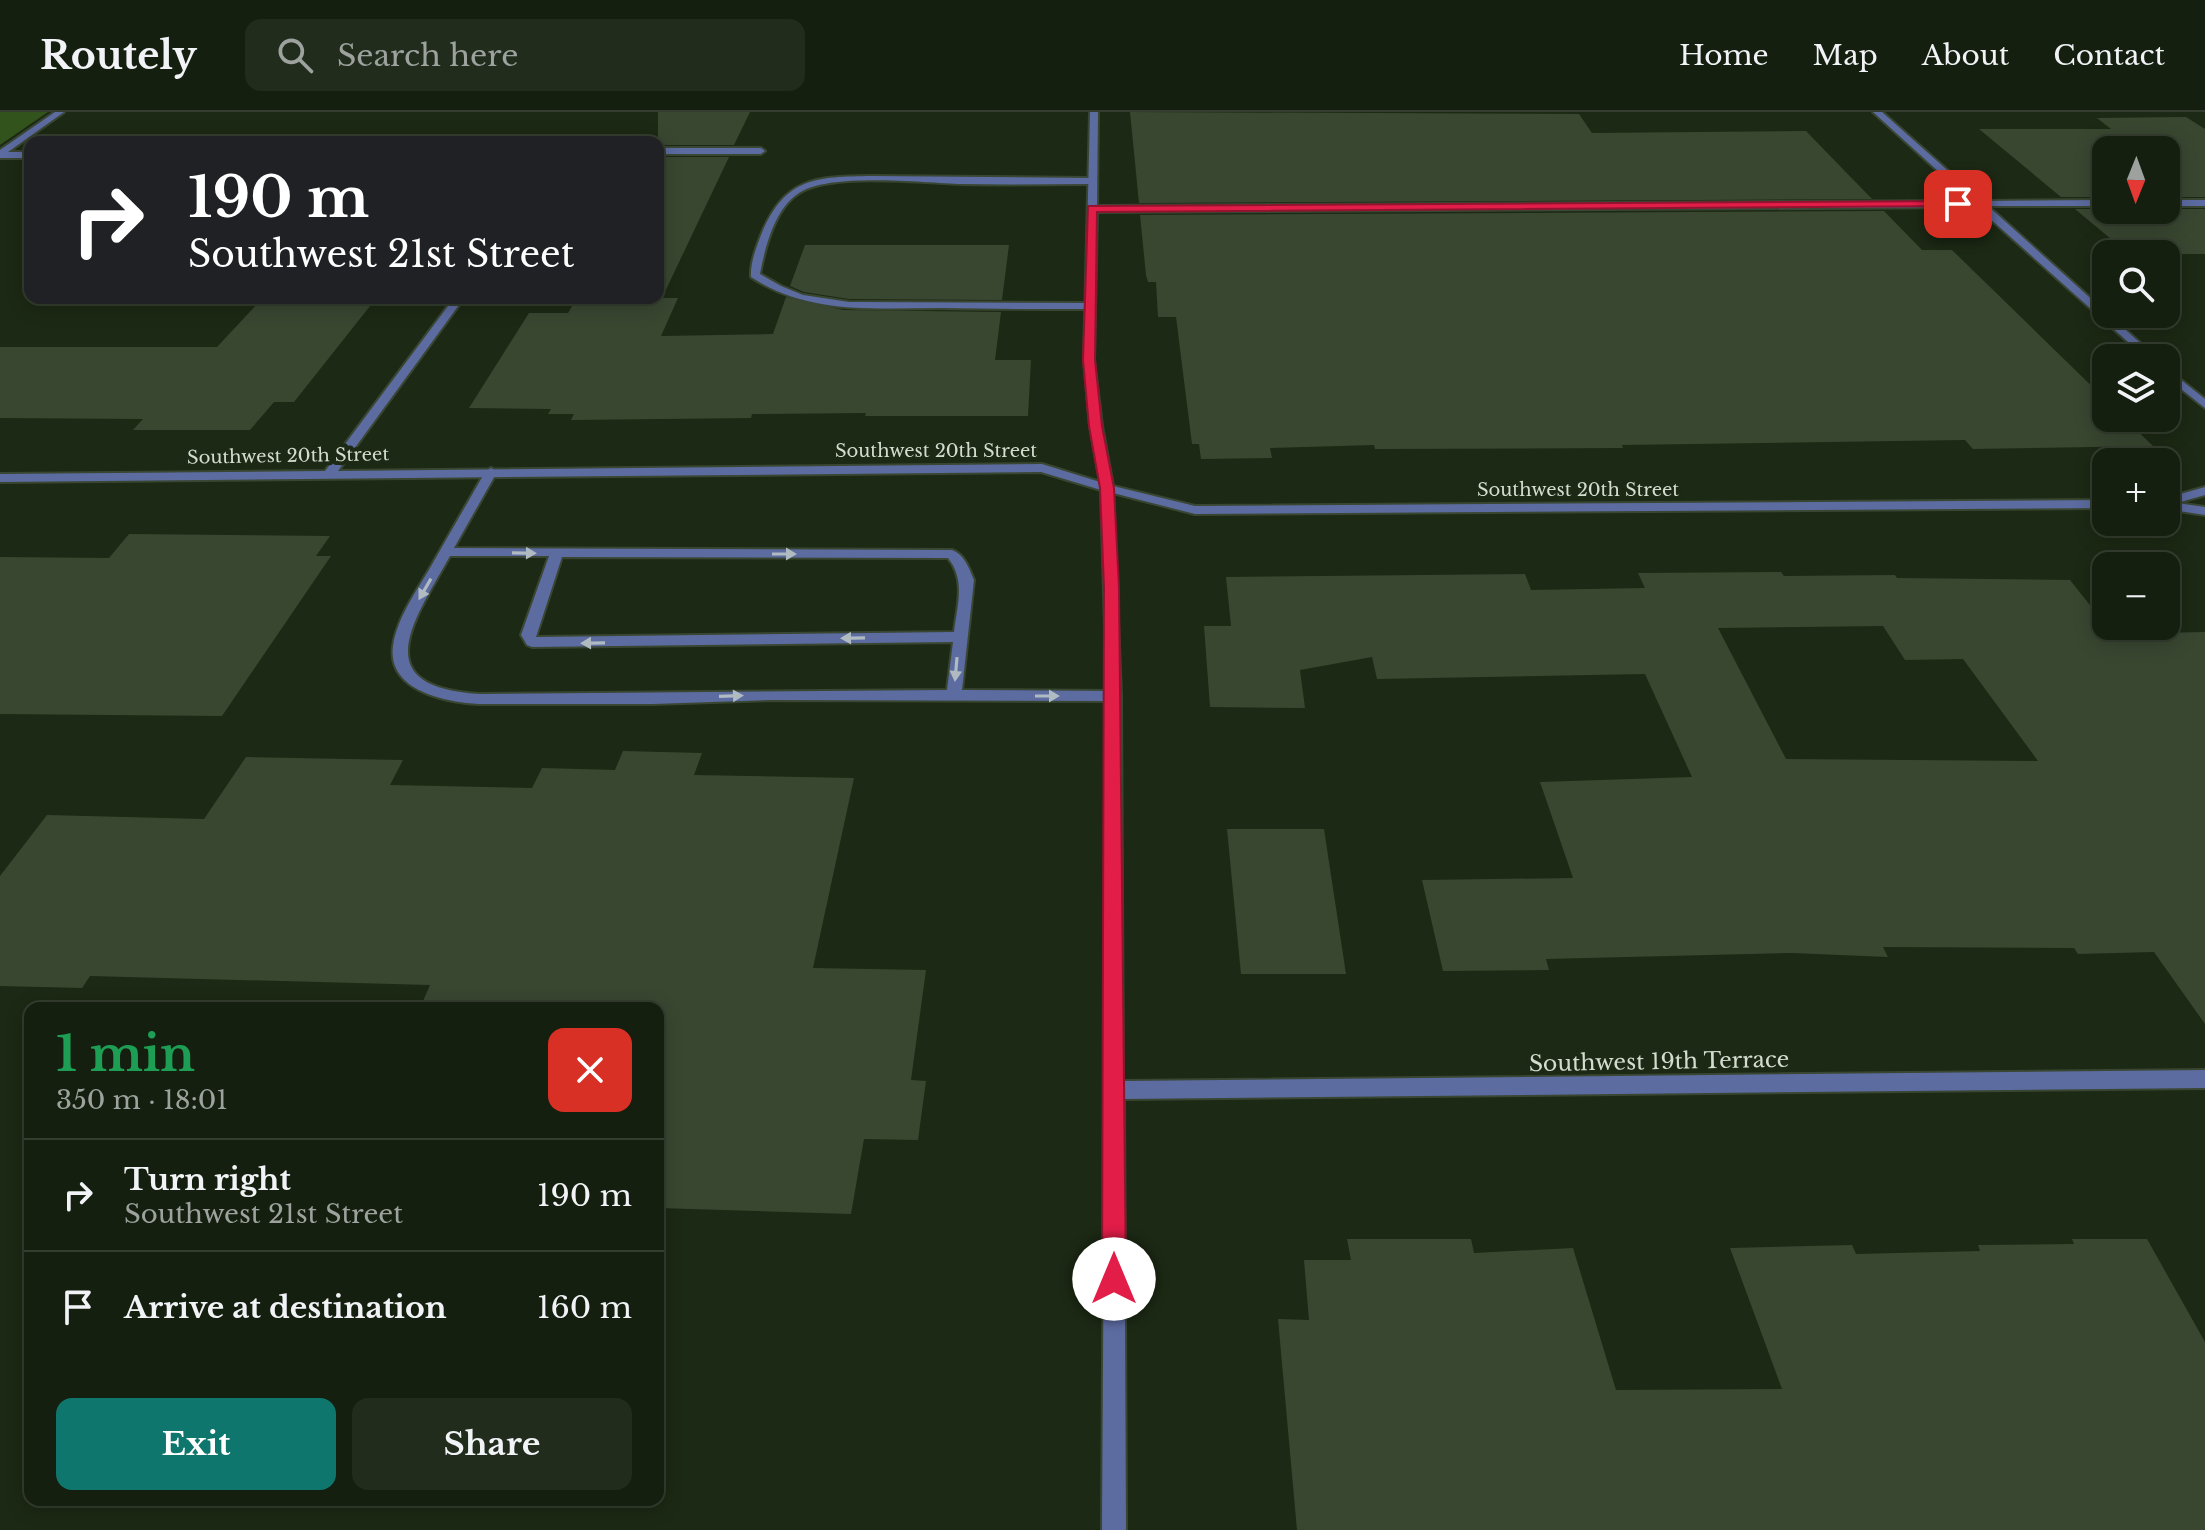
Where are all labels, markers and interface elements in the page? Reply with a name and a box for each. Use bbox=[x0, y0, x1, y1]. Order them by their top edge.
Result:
search box bbox=[245, 19, 805, 91]
text: Routely bbox=[40, 32, 197, 79]
icon: search bbox=[273, 33, 317, 77]
text: Search here bbox=[337, 37, 518, 74]
text: Home bbox=[1679, 38, 1769, 73]
text: Map bbox=[1813, 38, 1878, 73]
text: About bbox=[1922, 38, 2009, 73]
text: Contact bbox=[2053, 38, 2165, 73]
north arrow bbox=[2092, 136, 2180, 224]
map controls bbox=[2092, 136, 2180, 640]
text: 190 m bbox=[188, 163, 369, 232]
icon: right bbox=[56, 168, 160, 272]
pin bbox=[1924, 170, 1992, 238]
icon: arrive bbox=[1936, 182, 1980, 226]
text: Southwest 21st Street bbox=[188, 232, 574, 277]
button: search bbox=[2092, 240, 2180, 328]
button: layers bbox=[2092, 344, 2180, 432]
street label: Southwest 20th Street bbox=[835, 440, 1037, 462]
street label: Southwest 20th Street bbox=[187, 443, 389, 469]
button: + bbox=[2092, 448, 2180, 536]
street label: Southwest 20th Street bbox=[1477, 479, 1679, 501]
one-way arrow bbox=[512, 547, 537, 559]
one-way arrow bbox=[772, 548, 797, 560]
button: − bbox=[2092, 552, 2180, 640]
one-way arrow bbox=[418, 577, 432, 600]
one-way arrow bbox=[840, 632, 865, 645]
one-way arrow bbox=[580, 636, 605, 649]
one-way arrow bbox=[949, 657, 962, 682]
one-way arrow bbox=[719, 690, 744, 703]
one-way arrow bbox=[1035, 690, 1060, 702]
text: 1 min bbox=[56, 1024, 195, 1084]
button: close bbox=[548, 1028, 632, 1112]
street label: Southwest 19th Terrace bbox=[1529, 1046, 1789, 1077]
text: 350 m · 18:01 bbox=[56, 1084, 228, 1116]
text: Turn right bbox=[124, 1161, 291, 1198]
icon: right bbox=[56, 1173, 100, 1217]
text: 190 m bbox=[537, 1177, 632, 1214]
text: Southwest 21st Street bbox=[124, 1198, 403, 1230]
position arrow bbox=[1072, 1237, 1156, 1321]
icon: arrive bbox=[56, 1285, 100, 1329]
text: Arrive at destination bbox=[124, 1289, 447, 1326]
text: 160 m bbox=[537, 1289, 632, 1326]
button: Exit bbox=[56, 1398, 336, 1490]
button: Share bbox=[352, 1398, 632, 1490]

